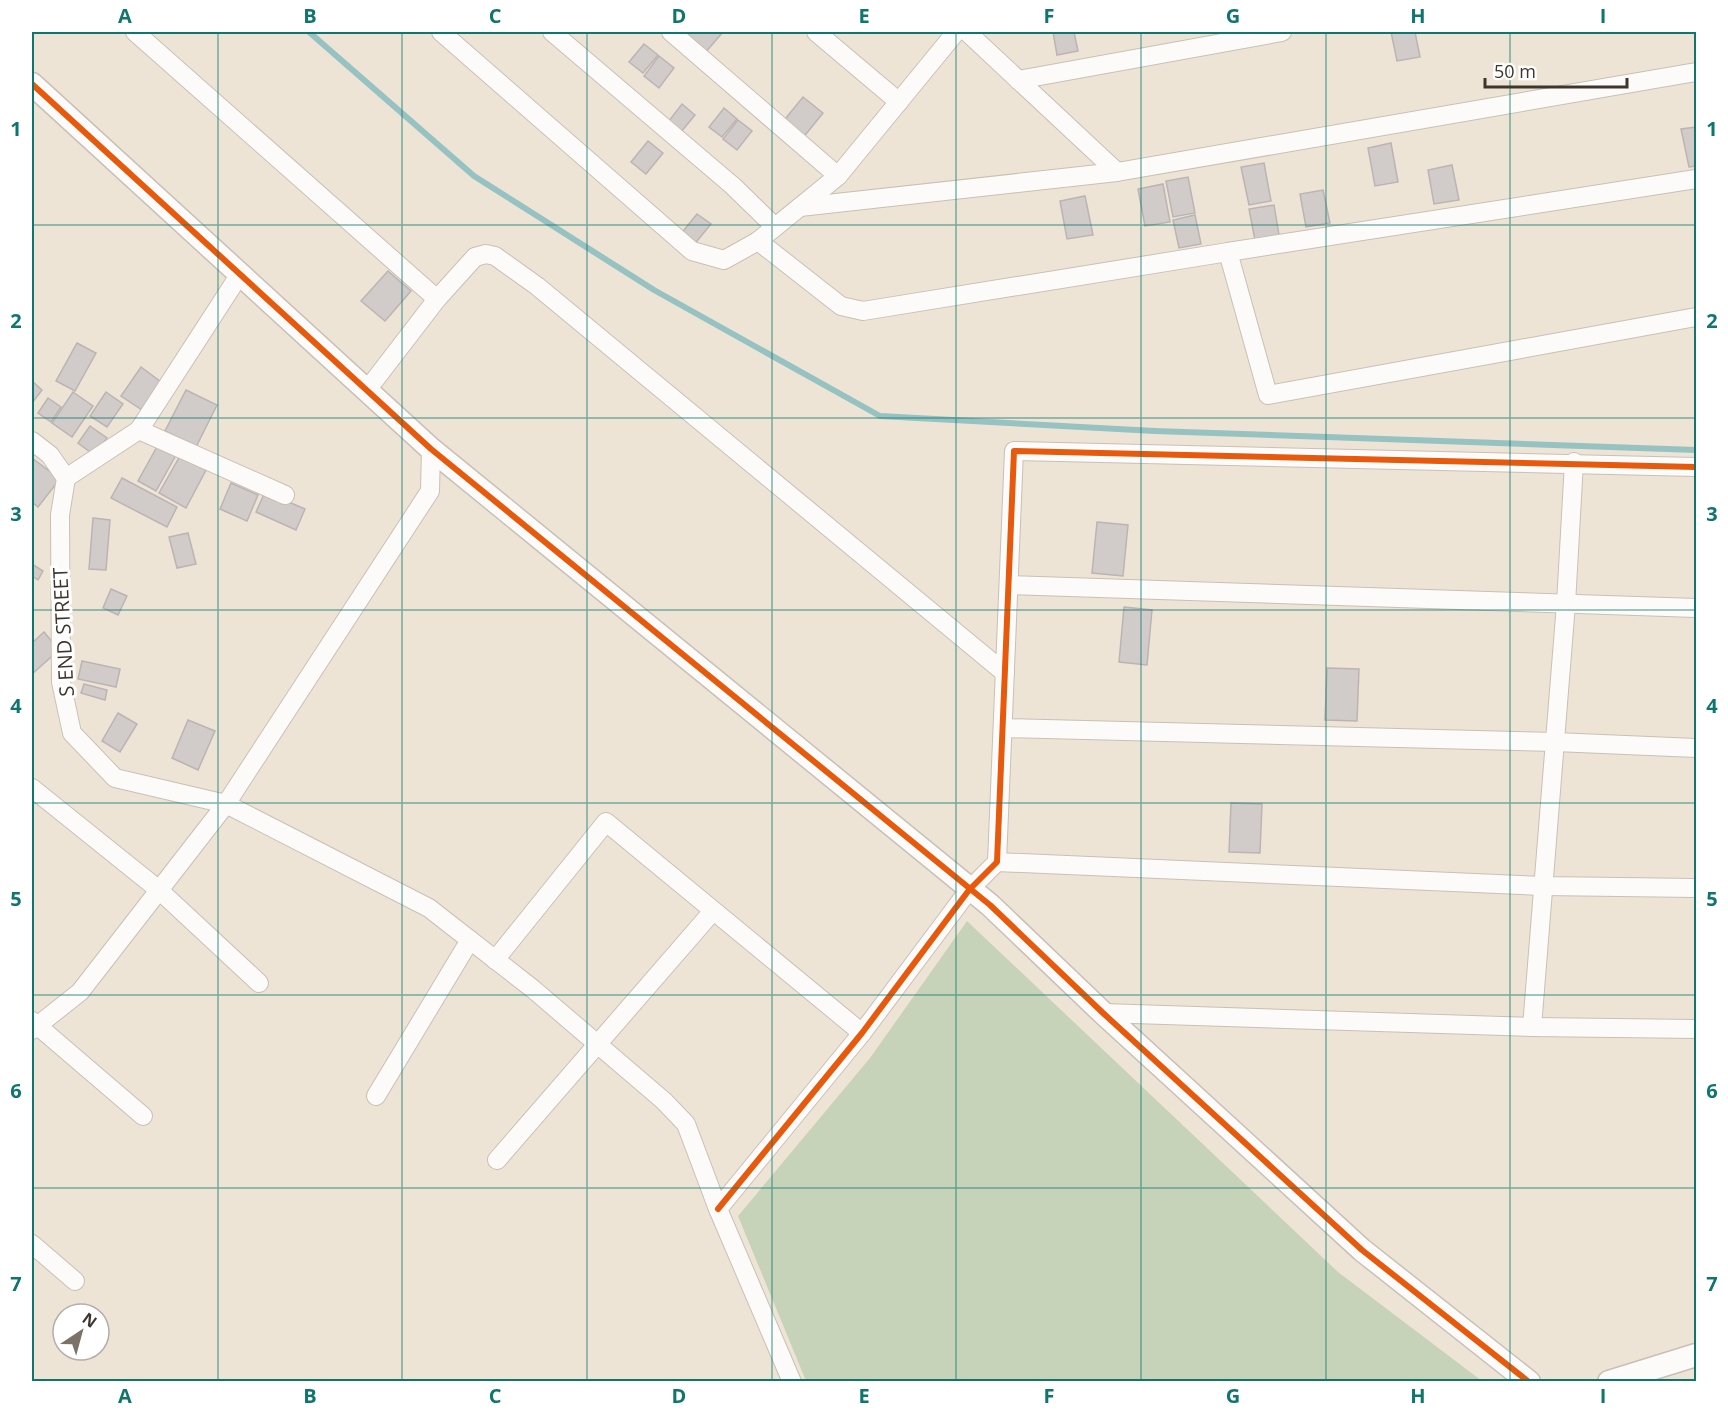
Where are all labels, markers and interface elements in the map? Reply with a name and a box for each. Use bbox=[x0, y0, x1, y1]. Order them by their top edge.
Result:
text: A bbox=[118, 2, 132, 29]
text: B bbox=[303, 2, 317, 29]
text: C bbox=[489, 2, 502, 29]
text: D bbox=[672, 2, 686, 29]
text: E bbox=[858, 2, 870, 29]
text: F bbox=[1044, 2, 1054, 29]
text: G bbox=[1226, 2, 1240, 29]
text: H bbox=[1410, 2, 1426, 29]
text: I bbox=[1600, 2, 1606, 29]
scale bar bbox=[1485, 51, 1628, 89]
text: 50 m bbox=[1494, 59, 1536, 83]
text: 1 bbox=[10, 115, 22, 142]
text: 1 bbox=[1706, 115, 1718, 142]
text: 2 bbox=[10, 307, 22, 334]
text: 2 bbox=[1706, 307, 1718, 334]
text: 3 bbox=[10, 500, 22, 527]
text: 3 bbox=[1706, 500, 1718, 527]
street label: S END STREET bbox=[46, 567, 80, 697]
text: 4 bbox=[10, 692, 22, 719]
text: 4 bbox=[1706, 692, 1718, 719]
text: 5 bbox=[10, 885, 22, 912]
text: 5 bbox=[1706, 885, 1718, 912]
text: 6 bbox=[10, 1077, 22, 1104]
text: 6 bbox=[1706, 1077, 1718, 1104]
text: 7 bbox=[10, 1270, 22, 1297]
text: 7 bbox=[1706, 1270, 1718, 1297]
north arrow bbox=[51, 1302, 111, 1362]
text: N bbox=[78, 1307, 102, 1333]
text: A bbox=[118, 1382, 132, 1409]
text: B bbox=[303, 1382, 317, 1409]
text: C bbox=[489, 1382, 502, 1409]
text: D bbox=[672, 1382, 686, 1409]
text: E bbox=[858, 1382, 870, 1409]
text: F bbox=[1044, 1382, 1054, 1409]
text: G bbox=[1226, 1382, 1240, 1409]
text: H bbox=[1410, 1382, 1426, 1409]
text: I bbox=[1600, 1382, 1606, 1409]

